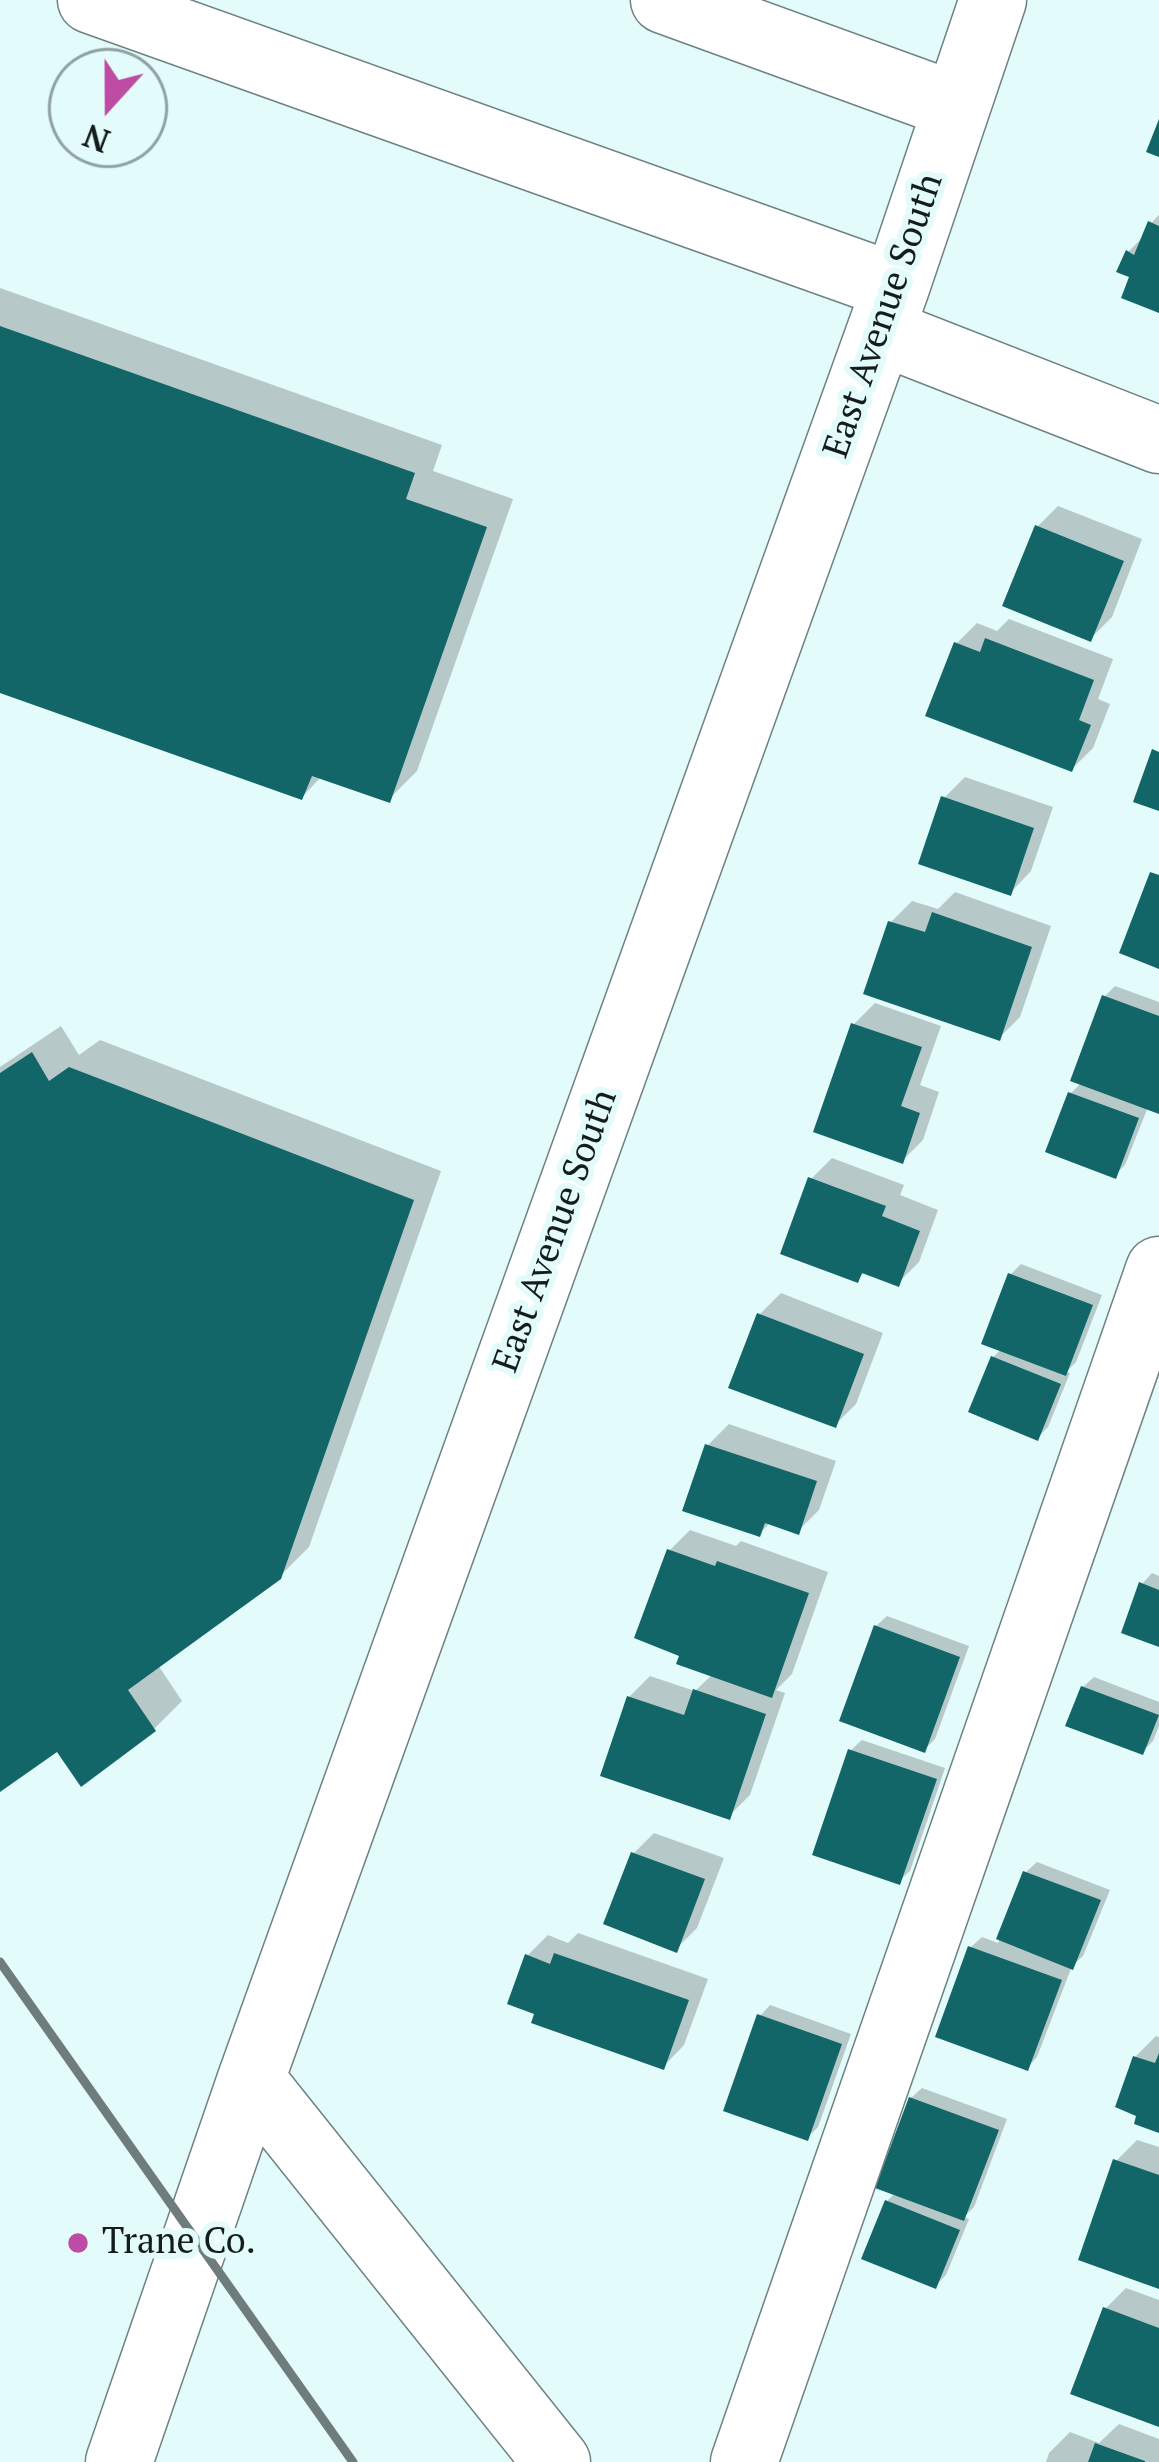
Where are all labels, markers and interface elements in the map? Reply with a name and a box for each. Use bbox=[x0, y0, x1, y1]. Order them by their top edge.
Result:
north arrow bbox=[48, 48, 168, 168]
text: N bbox=[77, 115, 115, 164]
street label: East Avenue South bbox=[815, 168, 953, 464]
street label: East Avenue South bbox=[485, 1084, 627, 1378]
place label: Trane Co. bbox=[102, 2221, 256, 2265]
marker: Trane Co. bbox=[65, 2230, 91, 2256]

